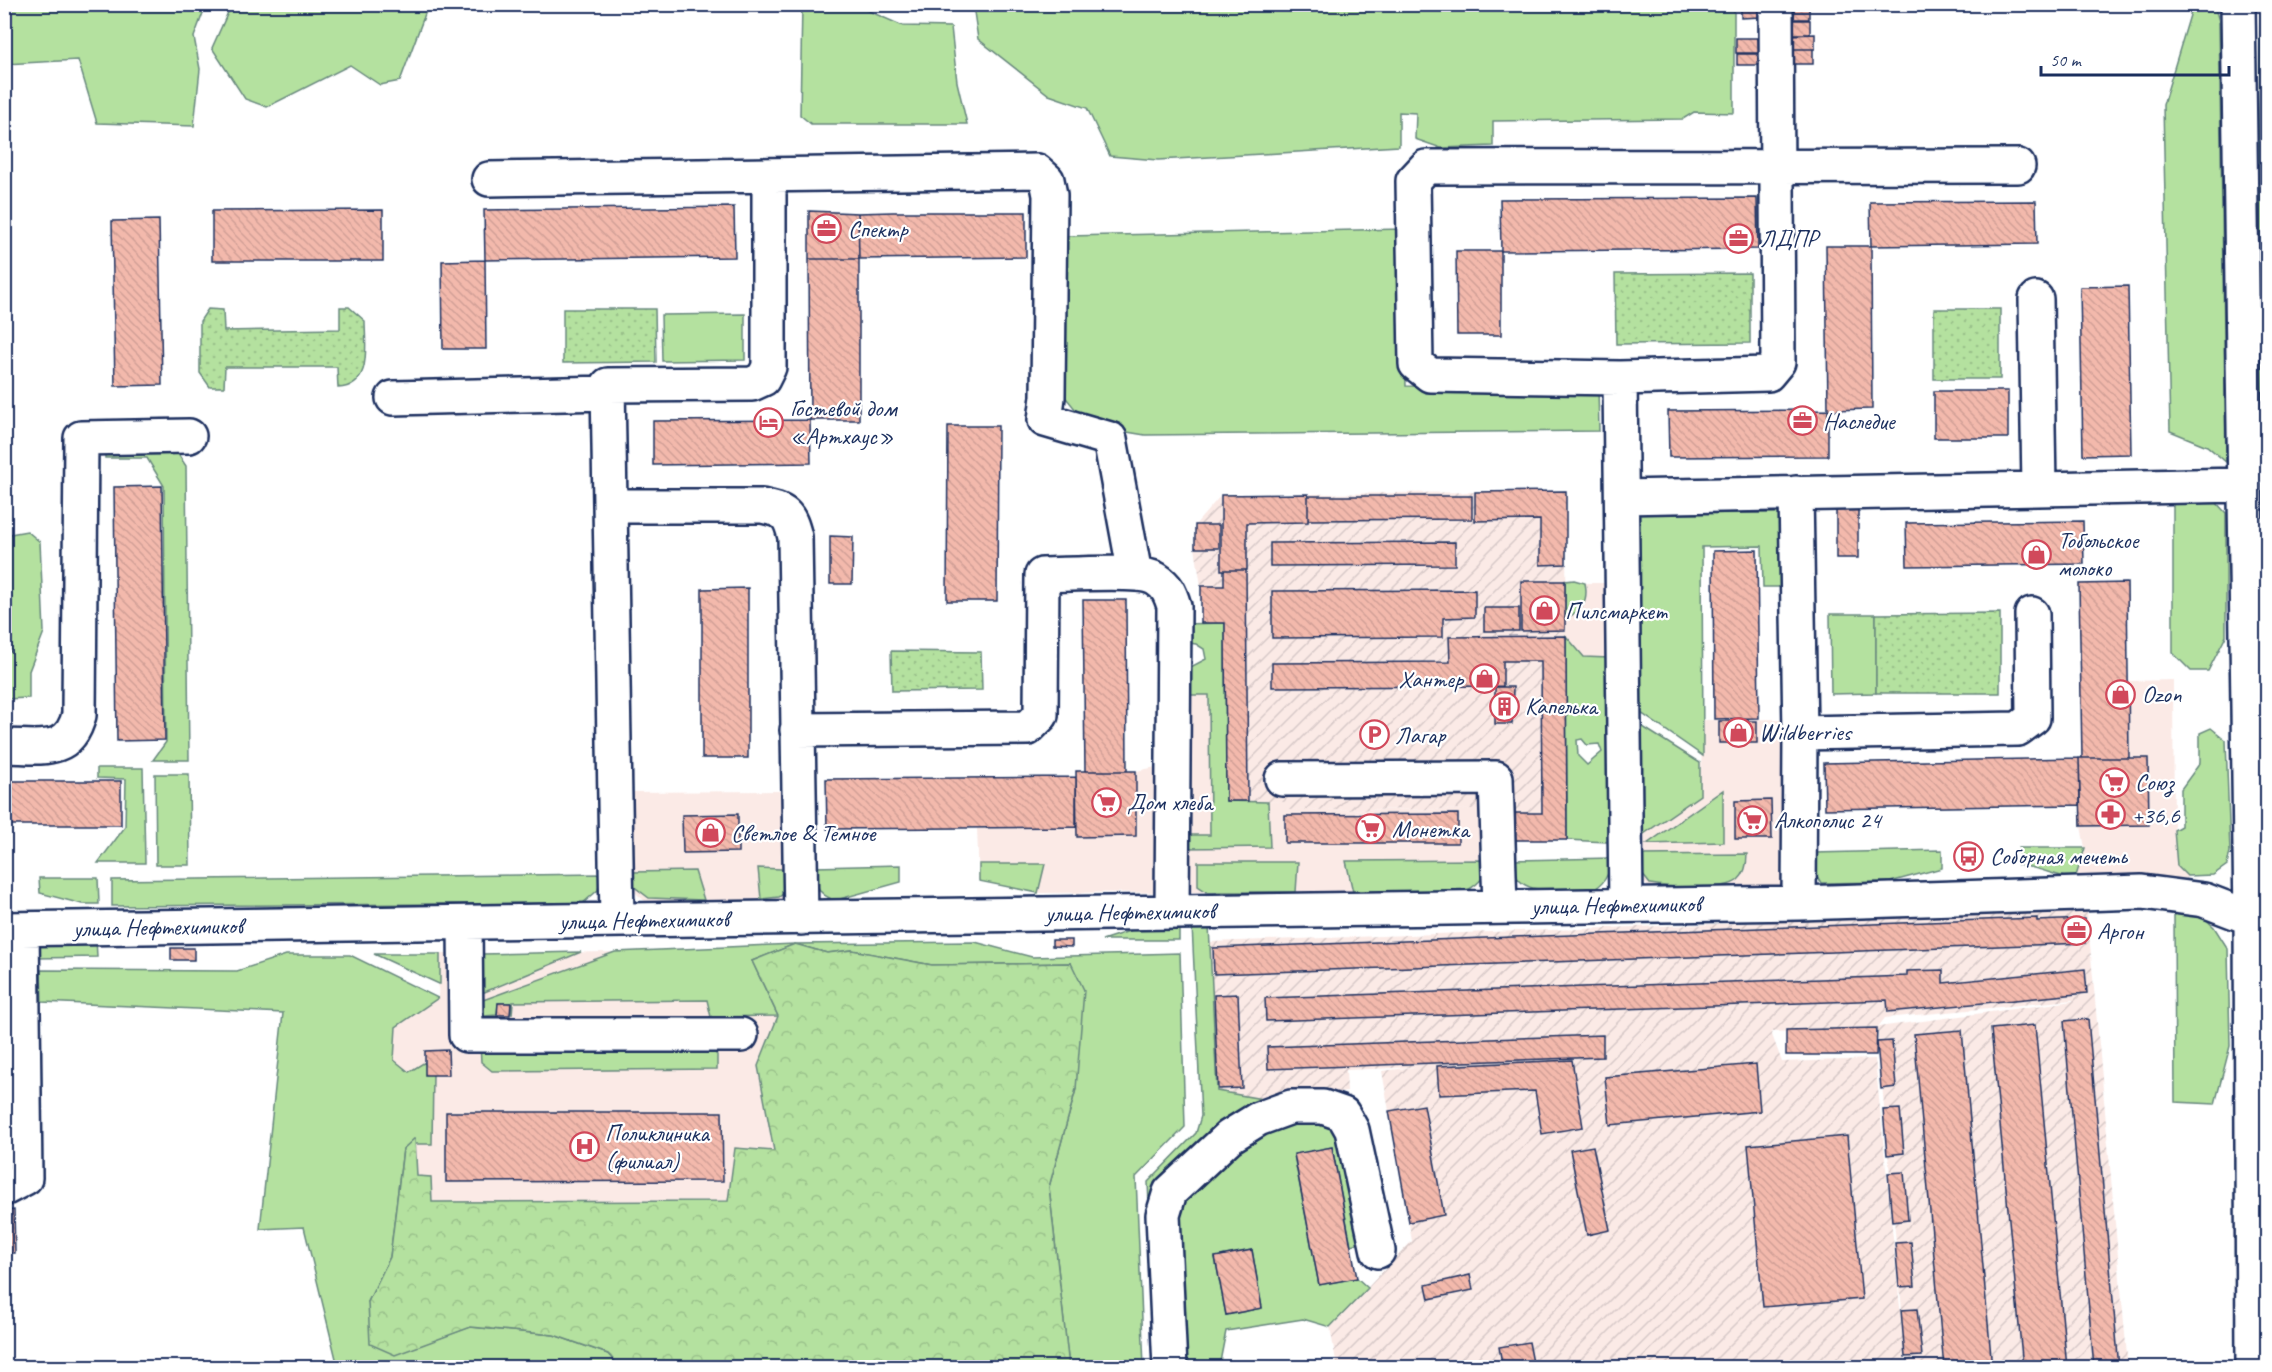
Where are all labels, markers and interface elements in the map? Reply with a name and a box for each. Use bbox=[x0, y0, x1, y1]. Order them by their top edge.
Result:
scale bar bbox=[2041, 39, 2228, 77]
text: 50 m bbox=[2050, 49, 2083, 71]
office icon: Спектр bbox=[811, 213, 843, 245]
place label: Спектр bbox=[848, 214, 909, 244]
office icon: ЛДПР bbox=[1723, 222, 1755, 254]
place label: ЛДПР bbox=[1760, 223, 1821, 253]
place label: Гостевой дом «Артхаус» bbox=[790, 393, 899, 451]
office icon: Наследие bbox=[1786, 405, 1818, 437]
hotel icon: Гостевой дом «Артхаус» bbox=[753, 406, 785, 438]
place label: Наследие bbox=[1823, 406, 1897, 436]
place label: Тобольское молоко bbox=[2058, 525, 2140, 583]
shop icon: Тобольское молоко bbox=[2021, 538, 2053, 570]
shop icon: Пилсмаркет bbox=[1528, 595, 1560, 627]
place label: Пилсмаркет bbox=[1565, 596, 1668, 626]
shop icon: Хантер bbox=[1468, 663, 1500, 695]
place label: Хантер bbox=[1398, 664, 1465, 694]
shop icon: Ozon bbox=[2105, 678, 2137, 710]
place label: Ozon bbox=[2142, 679, 2182, 709]
building icon: Капелька bbox=[1488, 690, 1520, 722]
place label: Капелька bbox=[1525, 691, 1599, 721]
shop icon: Wildberries bbox=[1722, 716, 1754, 748]
place label: Wildberries bbox=[1759, 717, 1853, 747]
parking icon: Лагар bbox=[1358, 719, 1390, 751]
place label: Лагар bbox=[1395, 720, 1447, 750]
supermarket icon: Союз bbox=[2098, 766, 2130, 798]
place label: Союз bbox=[2135, 767, 2176, 798]
supermarket icon: Дом хлеба bbox=[1090, 786, 1122, 818]
place label: Дом хлеба bbox=[1127, 787, 1214, 817]
pharmacy icon: +36,6 bbox=[2095, 799, 2127, 831]
place label: +36,6 bbox=[2132, 800, 2181, 830]
supermarket icon: Алкополис 24 bbox=[1737, 804, 1769, 836]
place label: Алкополис 24 bbox=[1774, 805, 1883, 835]
supermarket icon: Монетка bbox=[1355, 813, 1387, 845]
place label: Монетка bbox=[1392, 814, 1471, 844]
shop icon: Светлое & Темное bbox=[694, 817, 726, 849]
place label: Светлое & Темное bbox=[731, 818, 878, 848]
bus stop icon: Соборная мечеть bbox=[1953, 840, 1985, 872]
place label: Соборная мечеть bbox=[1990, 841, 2128, 871]
street label: улица Нефтехимиков bbox=[1529, 888, 1705, 922]
street label: улица Нефтехимиков bbox=[1043, 895, 1219, 929]
street label: улица Нефтехимиков bbox=[557, 903, 733, 937]
street label: улица Нефтехимиков bbox=[71, 910, 247, 944]
office icon: Аргон bbox=[2060, 915, 2092, 947]
place label: Аргон bbox=[2097, 916, 2145, 946]
place label: Поликлиника (филиал) bbox=[605, 1118, 710, 1176]
hospital icon: Поликлиника (филиал) bbox=[568, 1131, 600, 1163]

